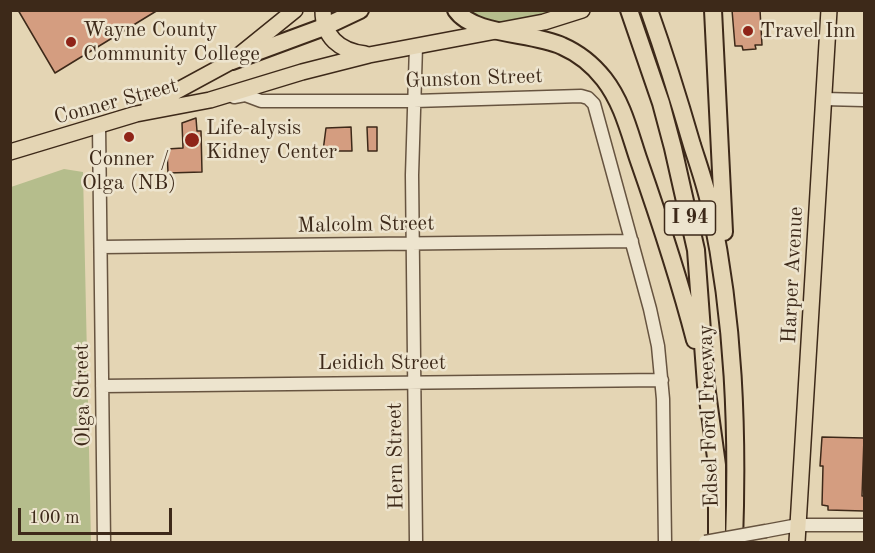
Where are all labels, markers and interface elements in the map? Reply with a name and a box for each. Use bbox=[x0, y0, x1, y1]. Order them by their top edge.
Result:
place label: Wayne County Community College bbox=[83, 17, 260, 67]
place label: Travel Inn bbox=[760, 18, 856, 44]
marker: Travel Inn bbox=[741, 24, 755, 38]
marker: Wayne County Community College bbox=[64, 35, 78, 49]
street label: Gunston Street bbox=[405, 64, 543, 94]
street label: Conner Street bbox=[51, 73, 181, 131]
place label: Life-alysis Kidney Center bbox=[206, 115, 337, 165]
marker: Conner / Olga (NB) bbox=[122, 130, 136, 144]
marker: Life-alysis Kidney Center bbox=[183, 131, 201, 149]
place label: Conner / Olga (NB) bbox=[82, 146, 176, 196]
road number: I 94 bbox=[664, 201, 716, 235]
street label: Harper Avenue bbox=[777, 206, 809, 344]
street label: Malcolm Street bbox=[297, 211, 435, 239]
street label: Edsel Ford Freeway bbox=[693, 324, 725, 508]
street label: Olga Street bbox=[69, 343, 97, 447]
street label: Leidich Street bbox=[318, 350, 446, 376]
street label: Hern Street bbox=[382, 402, 410, 510]
scale bar bbox=[21, 496, 176, 534]
text: 100 m bbox=[29, 509, 80, 527]

